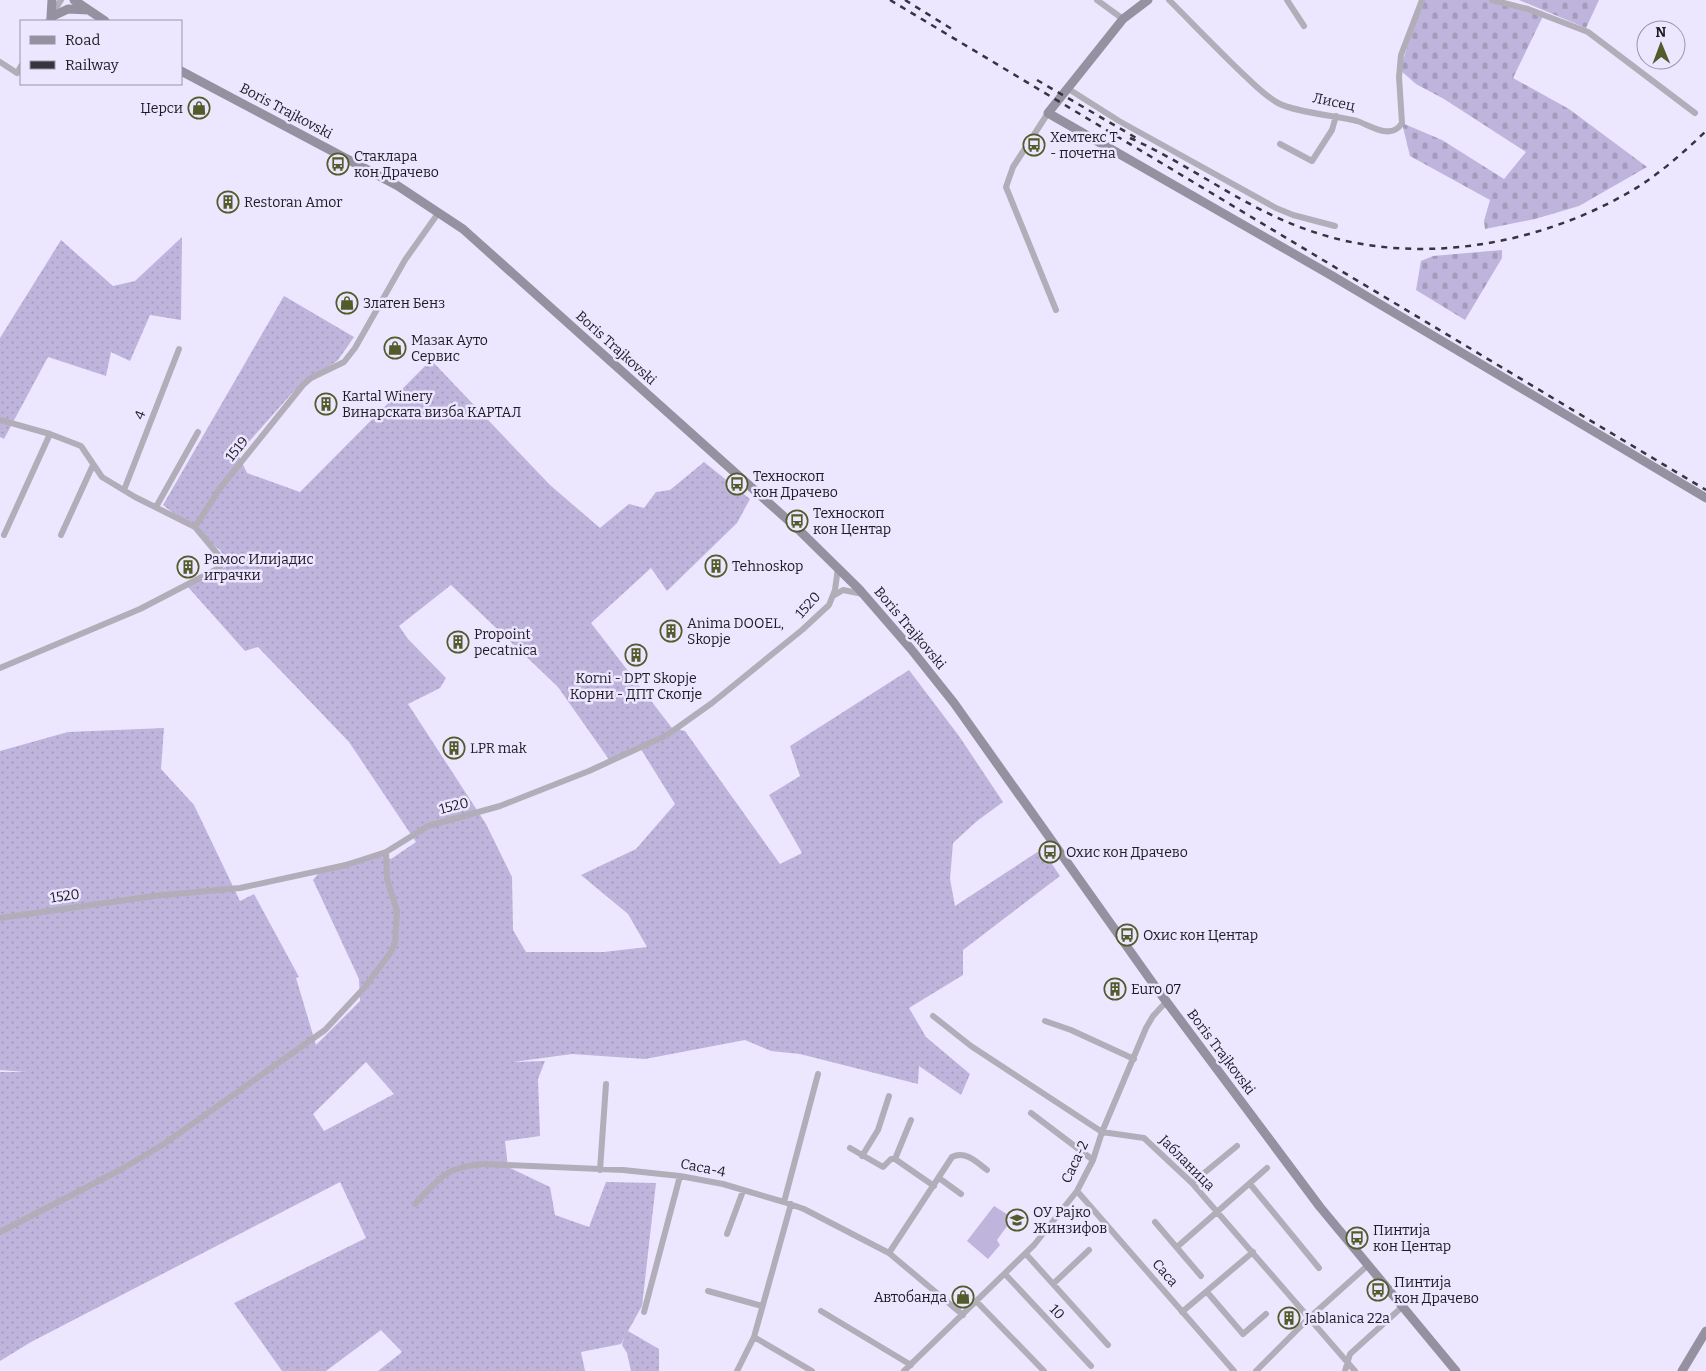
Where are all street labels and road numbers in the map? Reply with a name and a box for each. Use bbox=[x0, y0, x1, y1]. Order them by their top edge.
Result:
street label: Boris Trajkovski bbox=[237, 79, 335, 143]
street label: Лисец bbox=[1311, 89, 1357, 115]
street label: Boris Trajkovski bbox=[572, 307, 660, 389]
street label: 4 bbox=[131, 408, 149, 422]
street label: 1519 bbox=[222, 433, 252, 465]
street label: Boris Trajkovski bbox=[871, 583, 949, 673]
street label: 1520 bbox=[792, 588, 824, 622]
street label: 1520 bbox=[438, 794, 470, 818]
street label: 1520 bbox=[49, 886, 81, 906]
street label: Boris Trajkovski bbox=[1183, 1006, 1259, 1098]
street label: Јабланица bbox=[1155, 1131, 1219, 1195]
street label: Саса-2 bbox=[1058, 1138, 1092, 1186]
street label: Саса-4 bbox=[679, 1155, 727, 1181]
street label: Саса bbox=[1148, 1256, 1182, 1291]
street label: 10 bbox=[1046, 1301, 1068, 1323]

